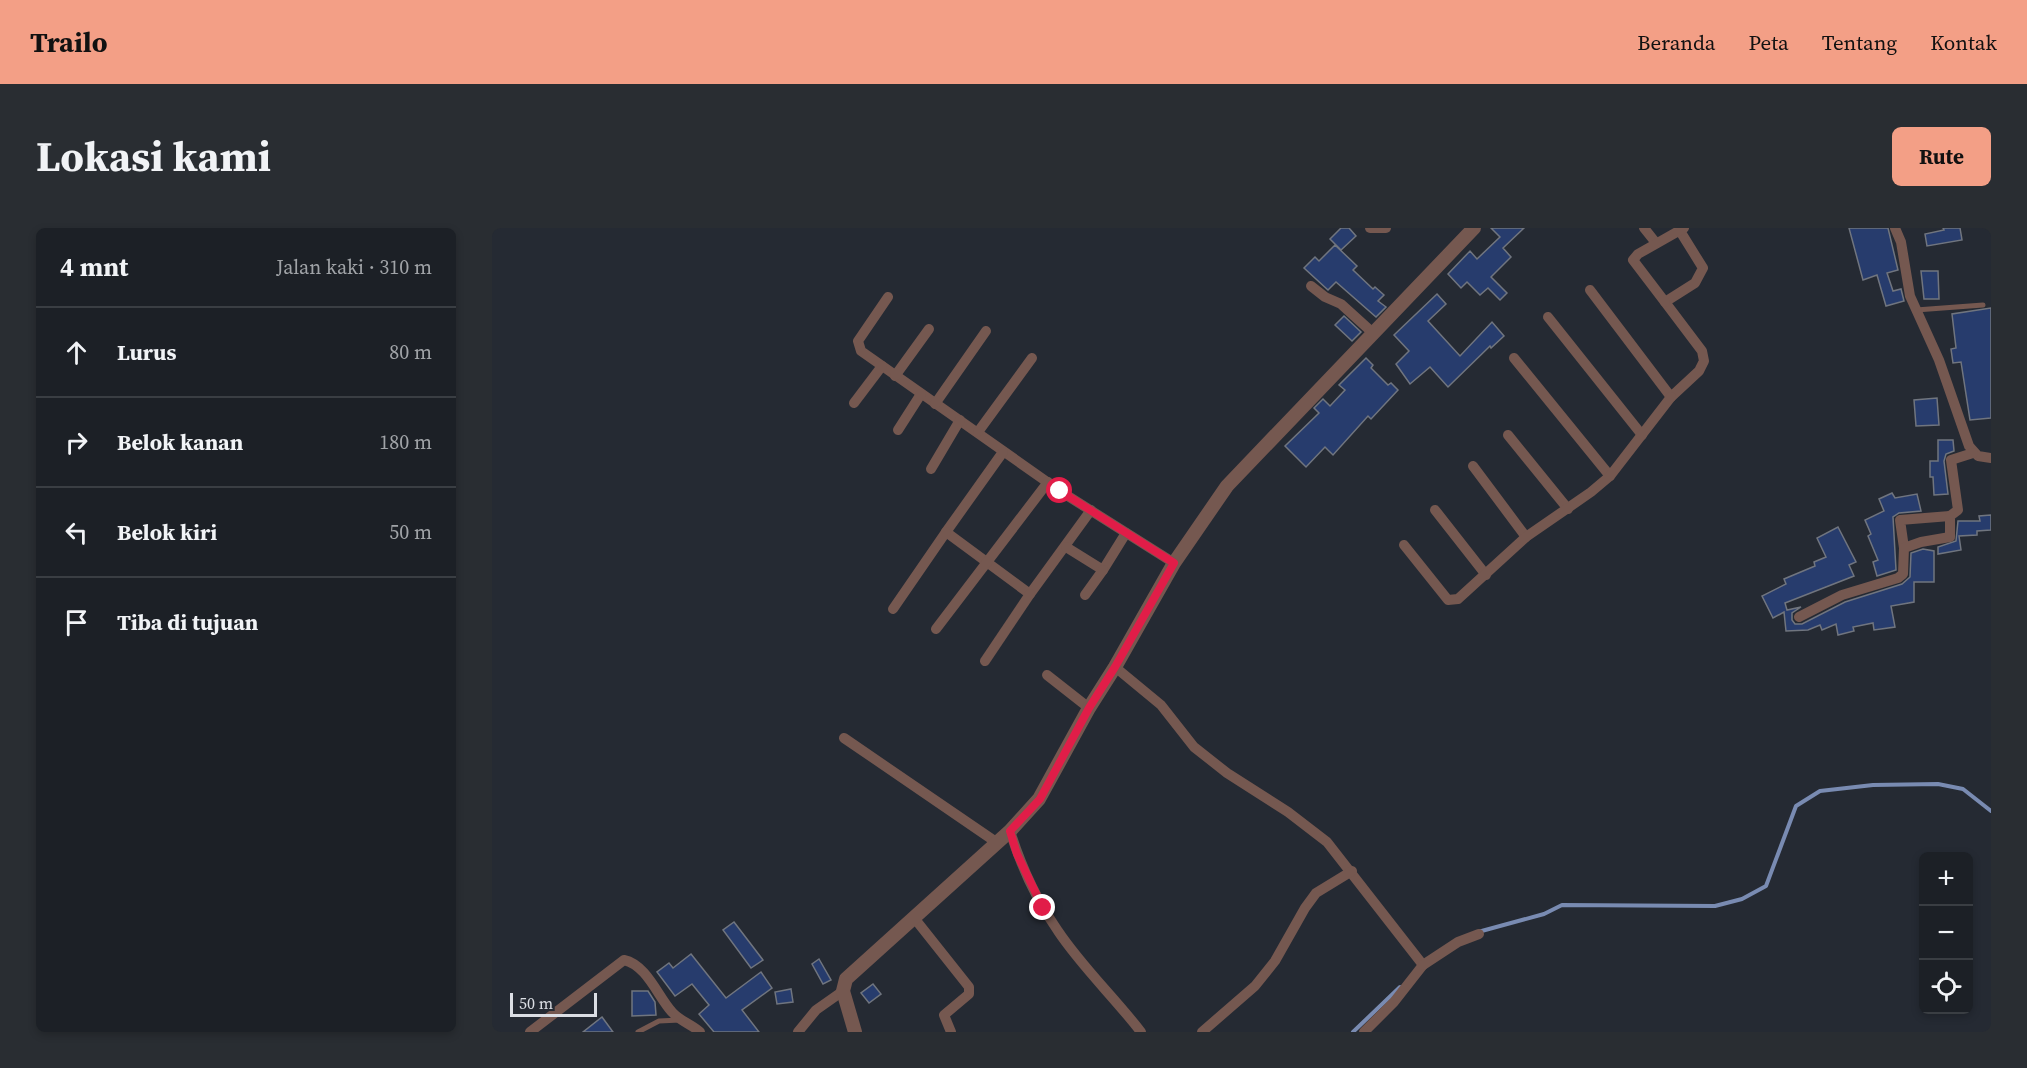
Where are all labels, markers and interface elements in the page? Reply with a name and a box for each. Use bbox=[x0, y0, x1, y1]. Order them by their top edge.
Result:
text: Trailo bbox=[30, 23, 108, 61]
text: Beranda bbox=[1637, 28, 1716, 57]
text: Peta bbox=[1749, 28, 1789, 57]
text: Tentang bbox=[1822, 28, 1897, 57]
text: Kontak bbox=[1930, 28, 1997, 57]
text: Lokasi kami bbox=[36, 127, 271, 185]
button: Rute bbox=[1892, 127, 1991, 186]
text: 4 mnt bbox=[60, 249, 128, 285]
text: Jalan kaki · 310 m bbox=[276, 253, 432, 281]
icon: ahead bbox=[60, 336, 93, 369]
text: Lurus bbox=[117, 337, 176, 367]
text: 80 m bbox=[389, 338, 432, 366]
icon: right bbox=[60, 426, 93, 459]
text: Belok kanan bbox=[117, 427, 243, 457]
text: 180 m bbox=[379, 428, 432, 456]
route start bbox=[1046, 477, 1072, 503]
icon: left bbox=[60, 516, 93, 549]
text: Belok kiri bbox=[117, 517, 217, 547]
text: 50 m bbox=[389, 518, 432, 546]
icon: arrive bbox=[60, 606, 93, 639]
text: Tiba di tujuan bbox=[117, 607, 258, 637]
map controls bbox=[1919, 852, 1973, 1014]
button: + bbox=[1919, 852, 1973, 906]
route end bbox=[1029, 894, 1055, 920]
button: − bbox=[1919, 906, 1973, 960]
button: locate bbox=[1919, 960, 1973, 1014]
scale bar bbox=[510, 990, 597, 1018]
text: 50 m bbox=[519, 992, 553, 1014]

